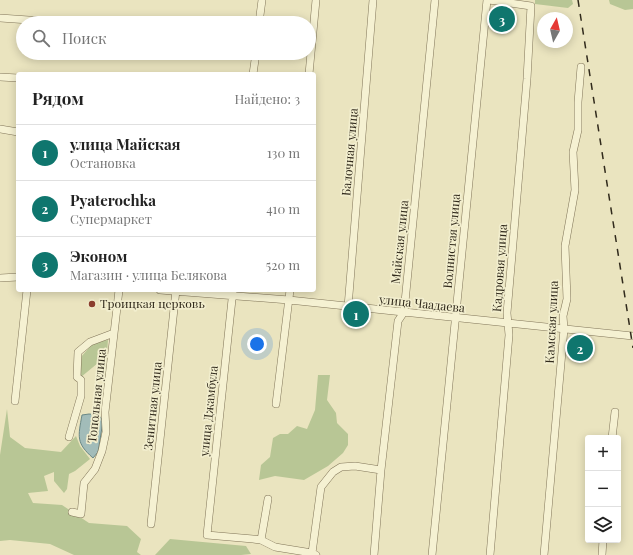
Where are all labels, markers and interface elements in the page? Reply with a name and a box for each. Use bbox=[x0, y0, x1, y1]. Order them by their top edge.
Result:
pin: 3 bbox=[489, 4, 515, 34]
north arrow bbox=[537, 12, 573, 48]
search box bbox=[16, 16, 316, 60]
icon: search bbox=[30, 27, 52, 49]
text: Поиск bbox=[62, 28, 107, 48]
text: Рядом bbox=[32, 87, 84, 109]
text: Найдено: 3 bbox=[235, 90, 300, 107]
street label: Балочная улица bbox=[337, 107, 361, 196]
text: улица Майская bbox=[70, 134, 181, 154]
text: 1 bbox=[43, 144, 47, 161]
text: 130 m bbox=[267, 144, 300, 161]
text: Остановка bbox=[70, 154, 136, 171]
text: Pyaterochka bbox=[70, 190, 156, 210]
street label: Волнистая улица bbox=[439, 193, 463, 289]
street label: Майская улица bbox=[387, 199, 411, 285]
text: 2 bbox=[42, 200, 48, 217]
text: 410 m bbox=[266, 200, 300, 217]
text: Супермаркет bbox=[70, 210, 152, 227]
street label: Кадровая улица bbox=[488, 223, 510, 313]
text: Эконом bbox=[70, 246, 127, 266]
text: 3 bbox=[42, 256, 48, 273]
text: 520 m bbox=[266, 256, 300, 273]
text: Магазин · улица Белякова bbox=[70, 266, 227, 283]
street label: Камская улица bbox=[541, 280, 561, 364]
street label: улица Чаадаева bbox=[377, 290, 466, 315]
place label: Троицкая церковь bbox=[100, 295, 205, 311]
marker: Троицкая церковь bbox=[87, 299, 97, 309]
pin: 1 bbox=[343, 299, 369, 329]
pin: 2 bbox=[567, 333, 593, 363]
your location bbox=[247, 334, 267, 354]
street label: Топольная улица bbox=[83, 348, 109, 444]
street label: Зенитная улица bbox=[139, 361, 165, 451]
street label: улица Джамбула bbox=[195, 365, 221, 458]
map controls bbox=[585, 435, 621, 543]
button: + bbox=[585, 435, 621, 471]
button: − bbox=[585, 471, 621, 507]
button: layers bbox=[585, 507, 621, 543]

